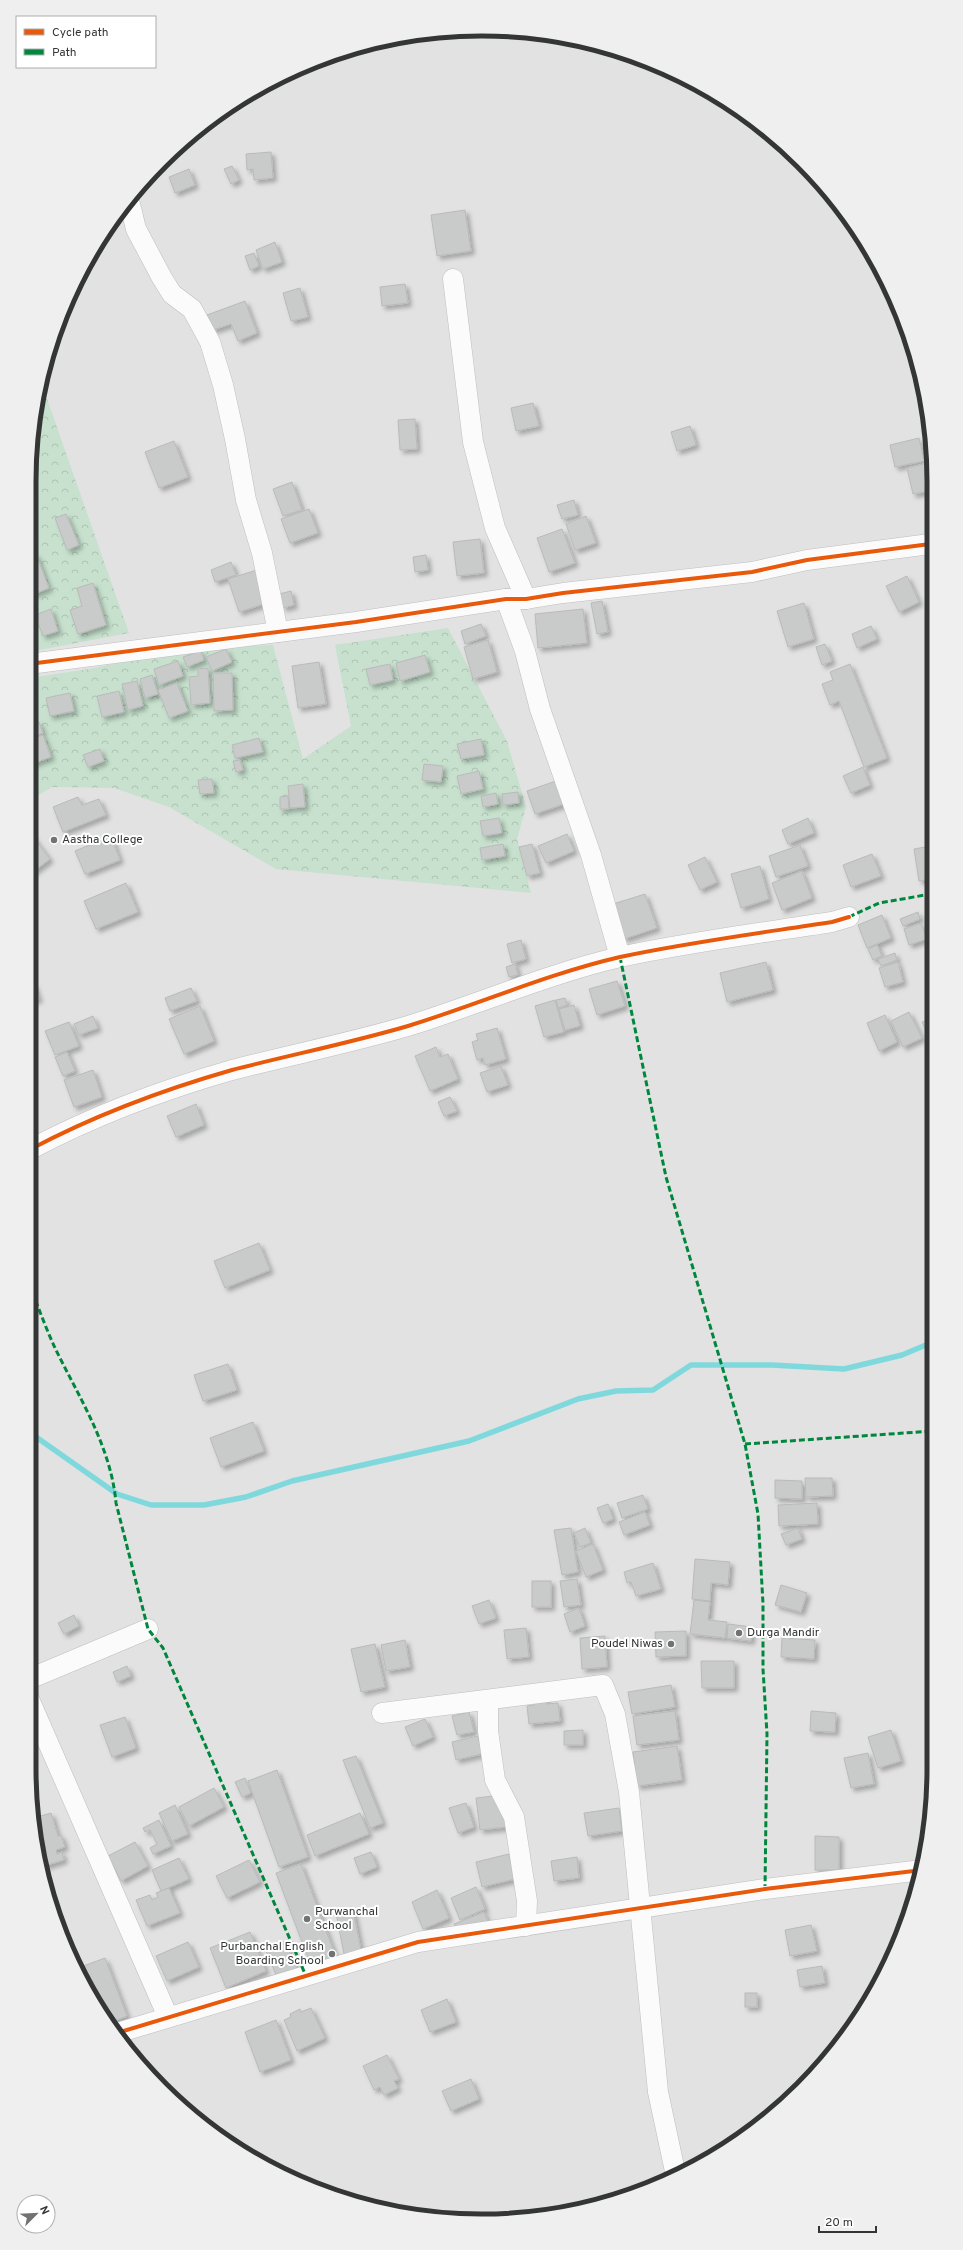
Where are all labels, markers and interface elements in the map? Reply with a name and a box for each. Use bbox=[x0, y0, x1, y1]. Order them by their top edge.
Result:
legend bbox=[16, 16, 156, 68]
text: Cycle path bbox=[52, 25, 109, 41]
text: Path bbox=[52, 45, 77, 61]
place label: Aastha College bbox=[62, 832, 143, 848]
marker: Aastha College bbox=[49, 835, 59, 845]
place label: Durga Mandir bbox=[747, 1625, 820, 1641]
marker: Durga Mandir bbox=[734, 1628, 744, 1638]
place label: Poudel Niwas bbox=[591, 1636, 663, 1652]
marker: Poudel Niwas bbox=[666, 1639, 676, 1649]
place label: Purwanchal School bbox=[315, 1904, 378, 1934]
marker: Purwanchal School bbox=[302, 1914, 312, 1924]
place label: Purbanchal English Boarding School bbox=[220, 1939, 324, 1969]
marker: Purbanchal English Boarding School bbox=[327, 1949, 337, 1959]
north arrow bbox=[16, 2194, 56, 2234]
text: N bbox=[36, 2204, 52, 2217]
scale bar bbox=[819, 2208, 876, 2234]
text: 20 m bbox=[825, 2215, 853, 2231]

